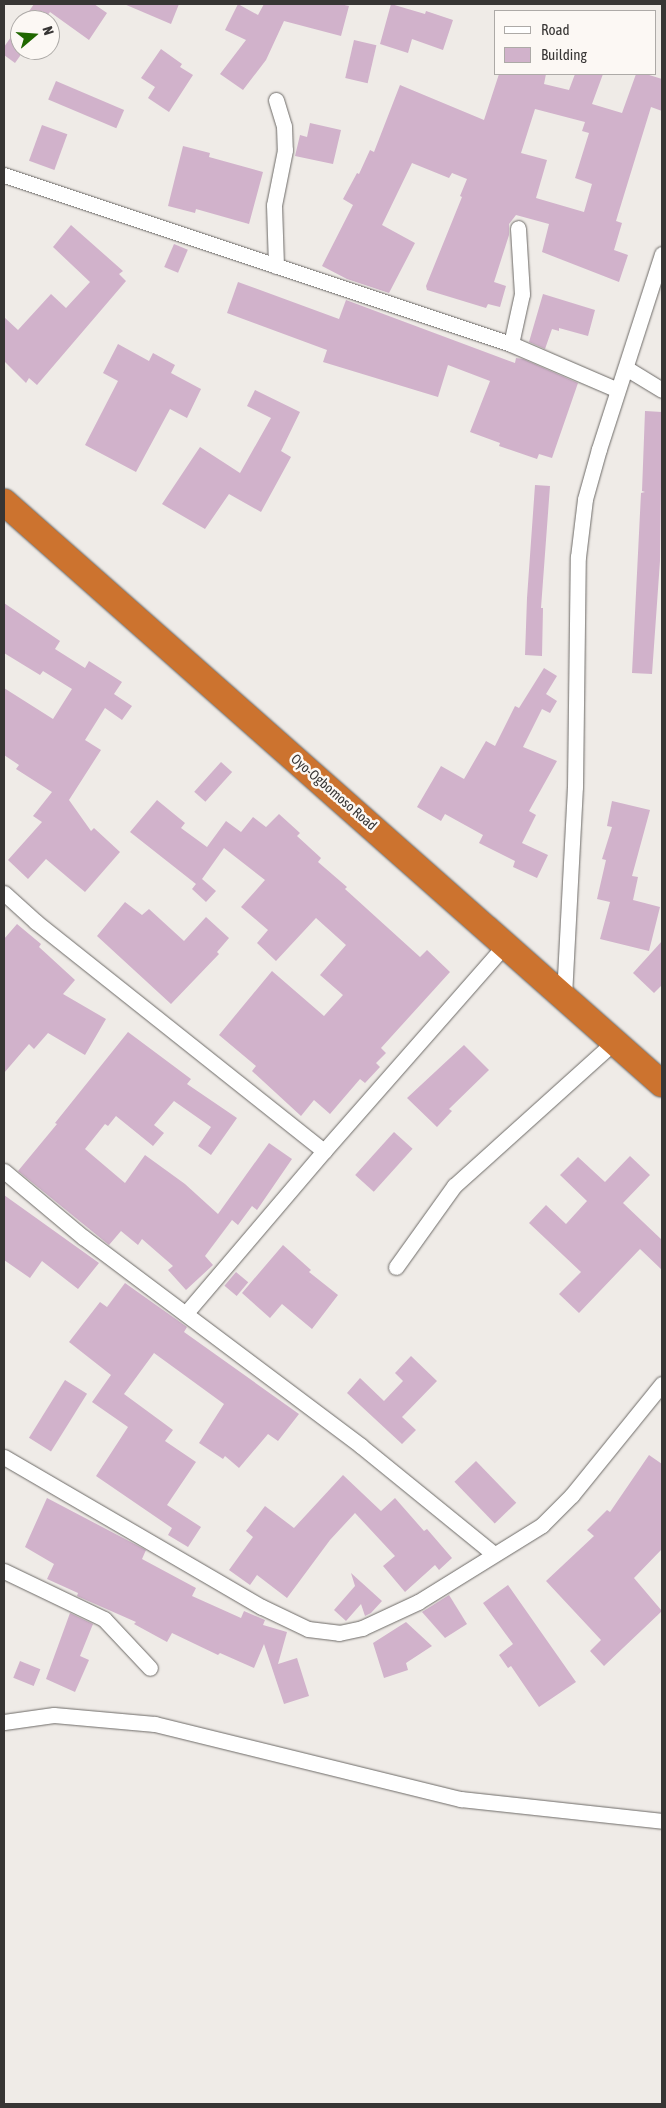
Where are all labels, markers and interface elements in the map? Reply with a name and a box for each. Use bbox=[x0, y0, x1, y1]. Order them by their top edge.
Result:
north arrow bbox=[10, 10, 60, 60]
legend bbox=[493, 10, 656, 75]
text: Road bbox=[541, 21, 570, 38]
text: N bbox=[39, 24, 57, 37]
text: Building bbox=[541, 46, 587, 63]
street label: Oyo-Ogbomoso Road bbox=[288, 750, 380, 834]

